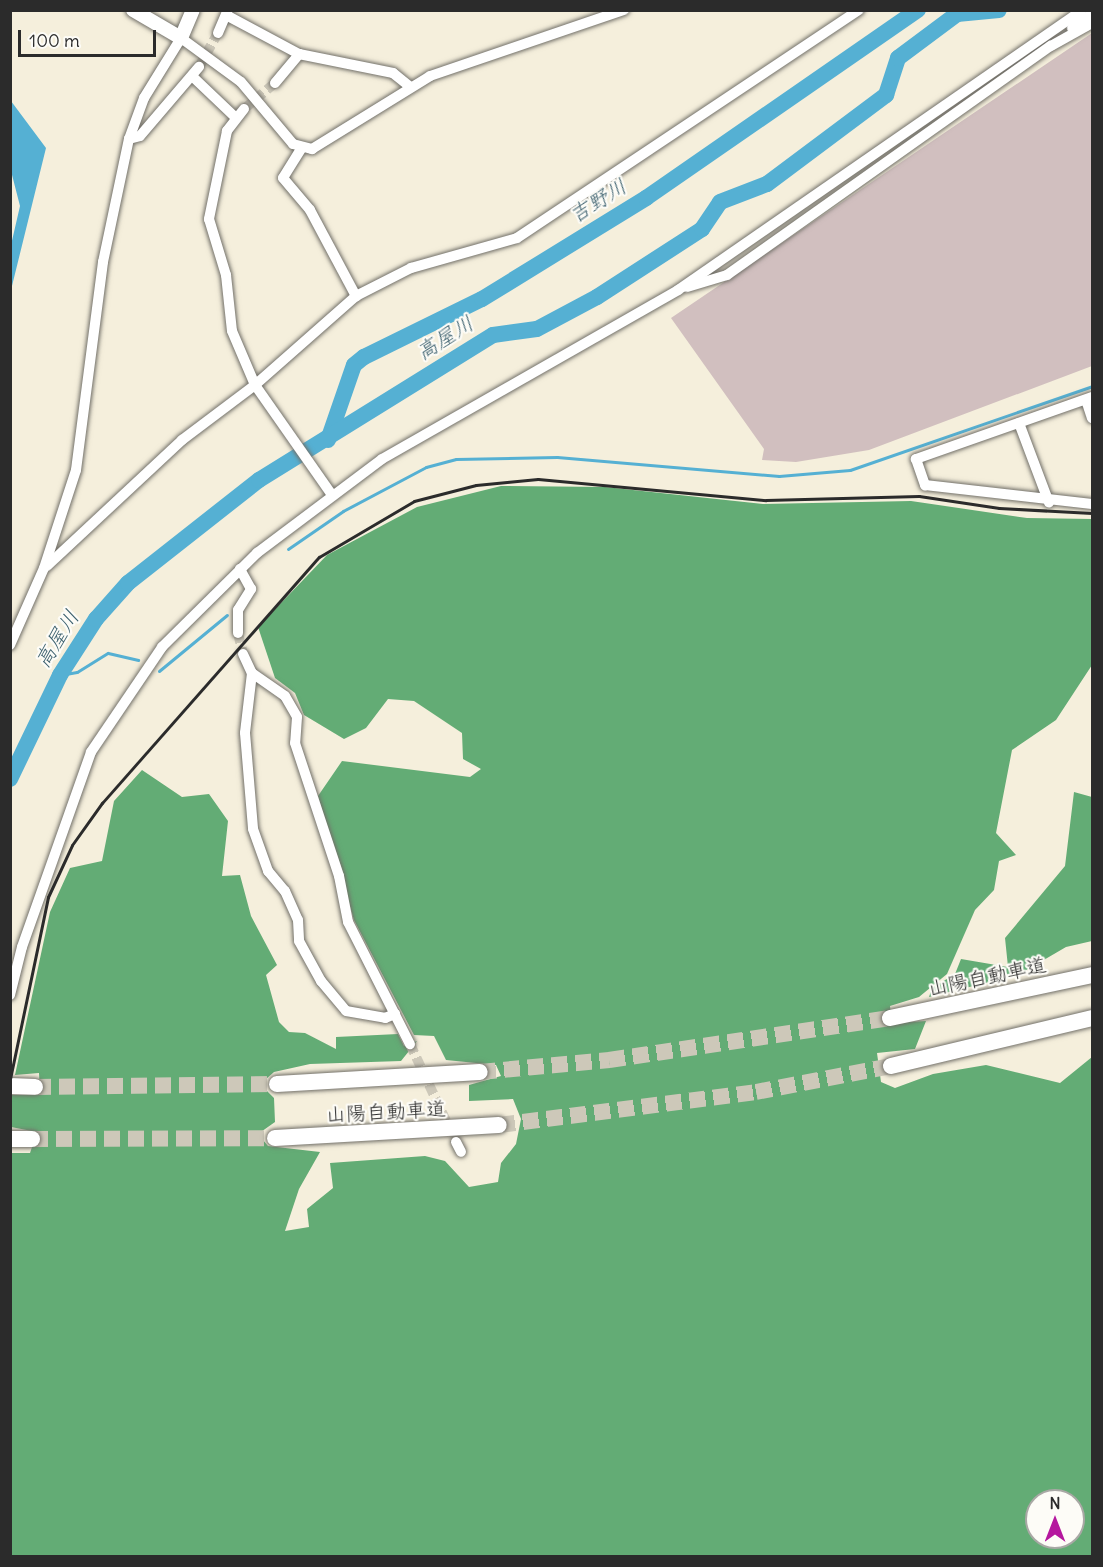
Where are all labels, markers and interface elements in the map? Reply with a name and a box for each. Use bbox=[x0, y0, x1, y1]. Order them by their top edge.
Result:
scale bar bbox=[21, 18, 159, 56]
text: 100 m bbox=[29, 29, 80, 52]
water label: 吉野川 bbox=[565, 174, 631, 228]
water label: 高屋川 bbox=[412, 311, 478, 365]
water label: 高屋川 bbox=[30, 606, 84, 672]
street label: 山陽自動車道 bbox=[926, 952, 1048, 1000]
street label: 山陽自動車道 bbox=[325, 1096, 447, 1126]
north arrow bbox=[1025, 1489, 1085, 1549]
text: N bbox=[1049, 1493, 1061, 1513]

